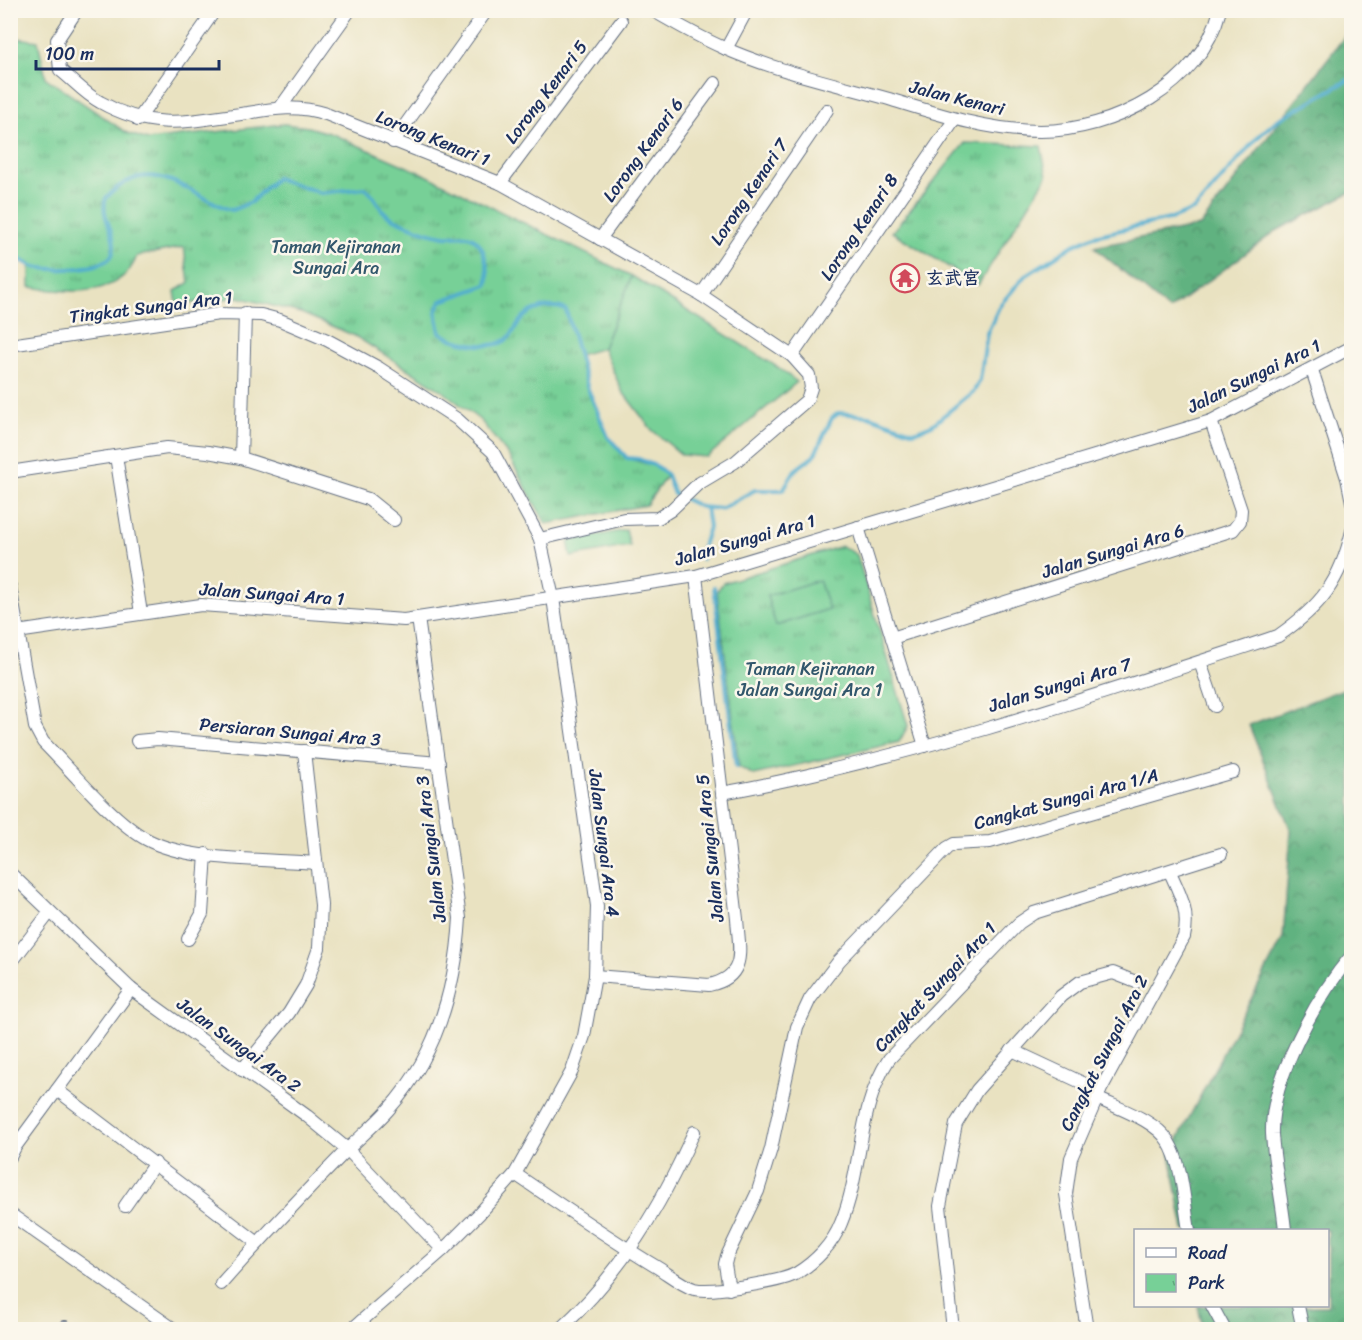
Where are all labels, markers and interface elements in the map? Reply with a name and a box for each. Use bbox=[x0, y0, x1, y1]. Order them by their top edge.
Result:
scale bar bbox=[36, 33, 219, 71]
street label: Lorong Kenari 5 bbox=[496, 33, 596, 151]
text: 100 m bbox=[45, 38, 94, 70]
street label: Jalan Kenari bbox=[905, 71, 1009, 125]
street label: Lorong Kenari 6 bbox=[594, 91, 692, 209]
street label: Lorong Kenari 1 bbox=[371, 101, 495, 176]
street label: Lorong Kenari 7 bbox=[701, 131, 798, 252]
street label: Lorong Kenari 8 bbox=[811, 167, 907, 287]
park label: Taman Kejiranan Sungai Ara bbox=[271, 231, 401, 284]
temple icon: 玄武宫 bbox=[889, 262, 921, 294]
place label: 玄武宫 bbox=[926, 262, 980, 294]
street label: Tingkat Sungai Ara 1 bbox=[68, 281, 235, 333]
street label: Jalan Sungai Ara 1 bbox=[1181, 330, 1326, 423]
street label: Jalan Sungai Ara 1 bbox=[670, 505, 819, 576]
street label: Jalan Sungai Ara 6 bbox=[1037, 514, 1188, 588]
street label: Jalan Sungai Ara 1 bbox=[197, 573, 346, 615]
street label: Jalan Sungai Ara 7 bbox=[984, 648, 1137, 722]
park label: Taman Kejiranan Jalan Sungai Ara 1 bbox=[736, 653, 883, 706]
street label: Persiaran Sungai Ara 3 bbox=[198, 708, 382, 756]
street label: Cangkat Sungai Ara 1/A bbox=[970, 759, 1162, 839]
street label: Jalan Sungai Ara 4 bbox=[579, 766, 629, 919]
street label: Jalan Sungai Ara 5 bbox=[686, 773, 734, 924]
street label: Jalan Sungai Ara 3 bbox=[406, 774, 456, 925]
street label: Cangkat Sungai Ara 1 bbox=[866, 914, 1005, 1060]
street label: Cangkat Sungai Ara 2 bbox=[1051, 969, 1157, 1137]
street label: Jalan Sungai Ara 2 bbox=[169, 988, 308, 1101]
legend bbox=[1134, 1229, 1329, 1307]
text: Road bbox=[1188, 1237, 1228, 1269]
text: Park bbox=[1188, 1267, 1225, 1299]

